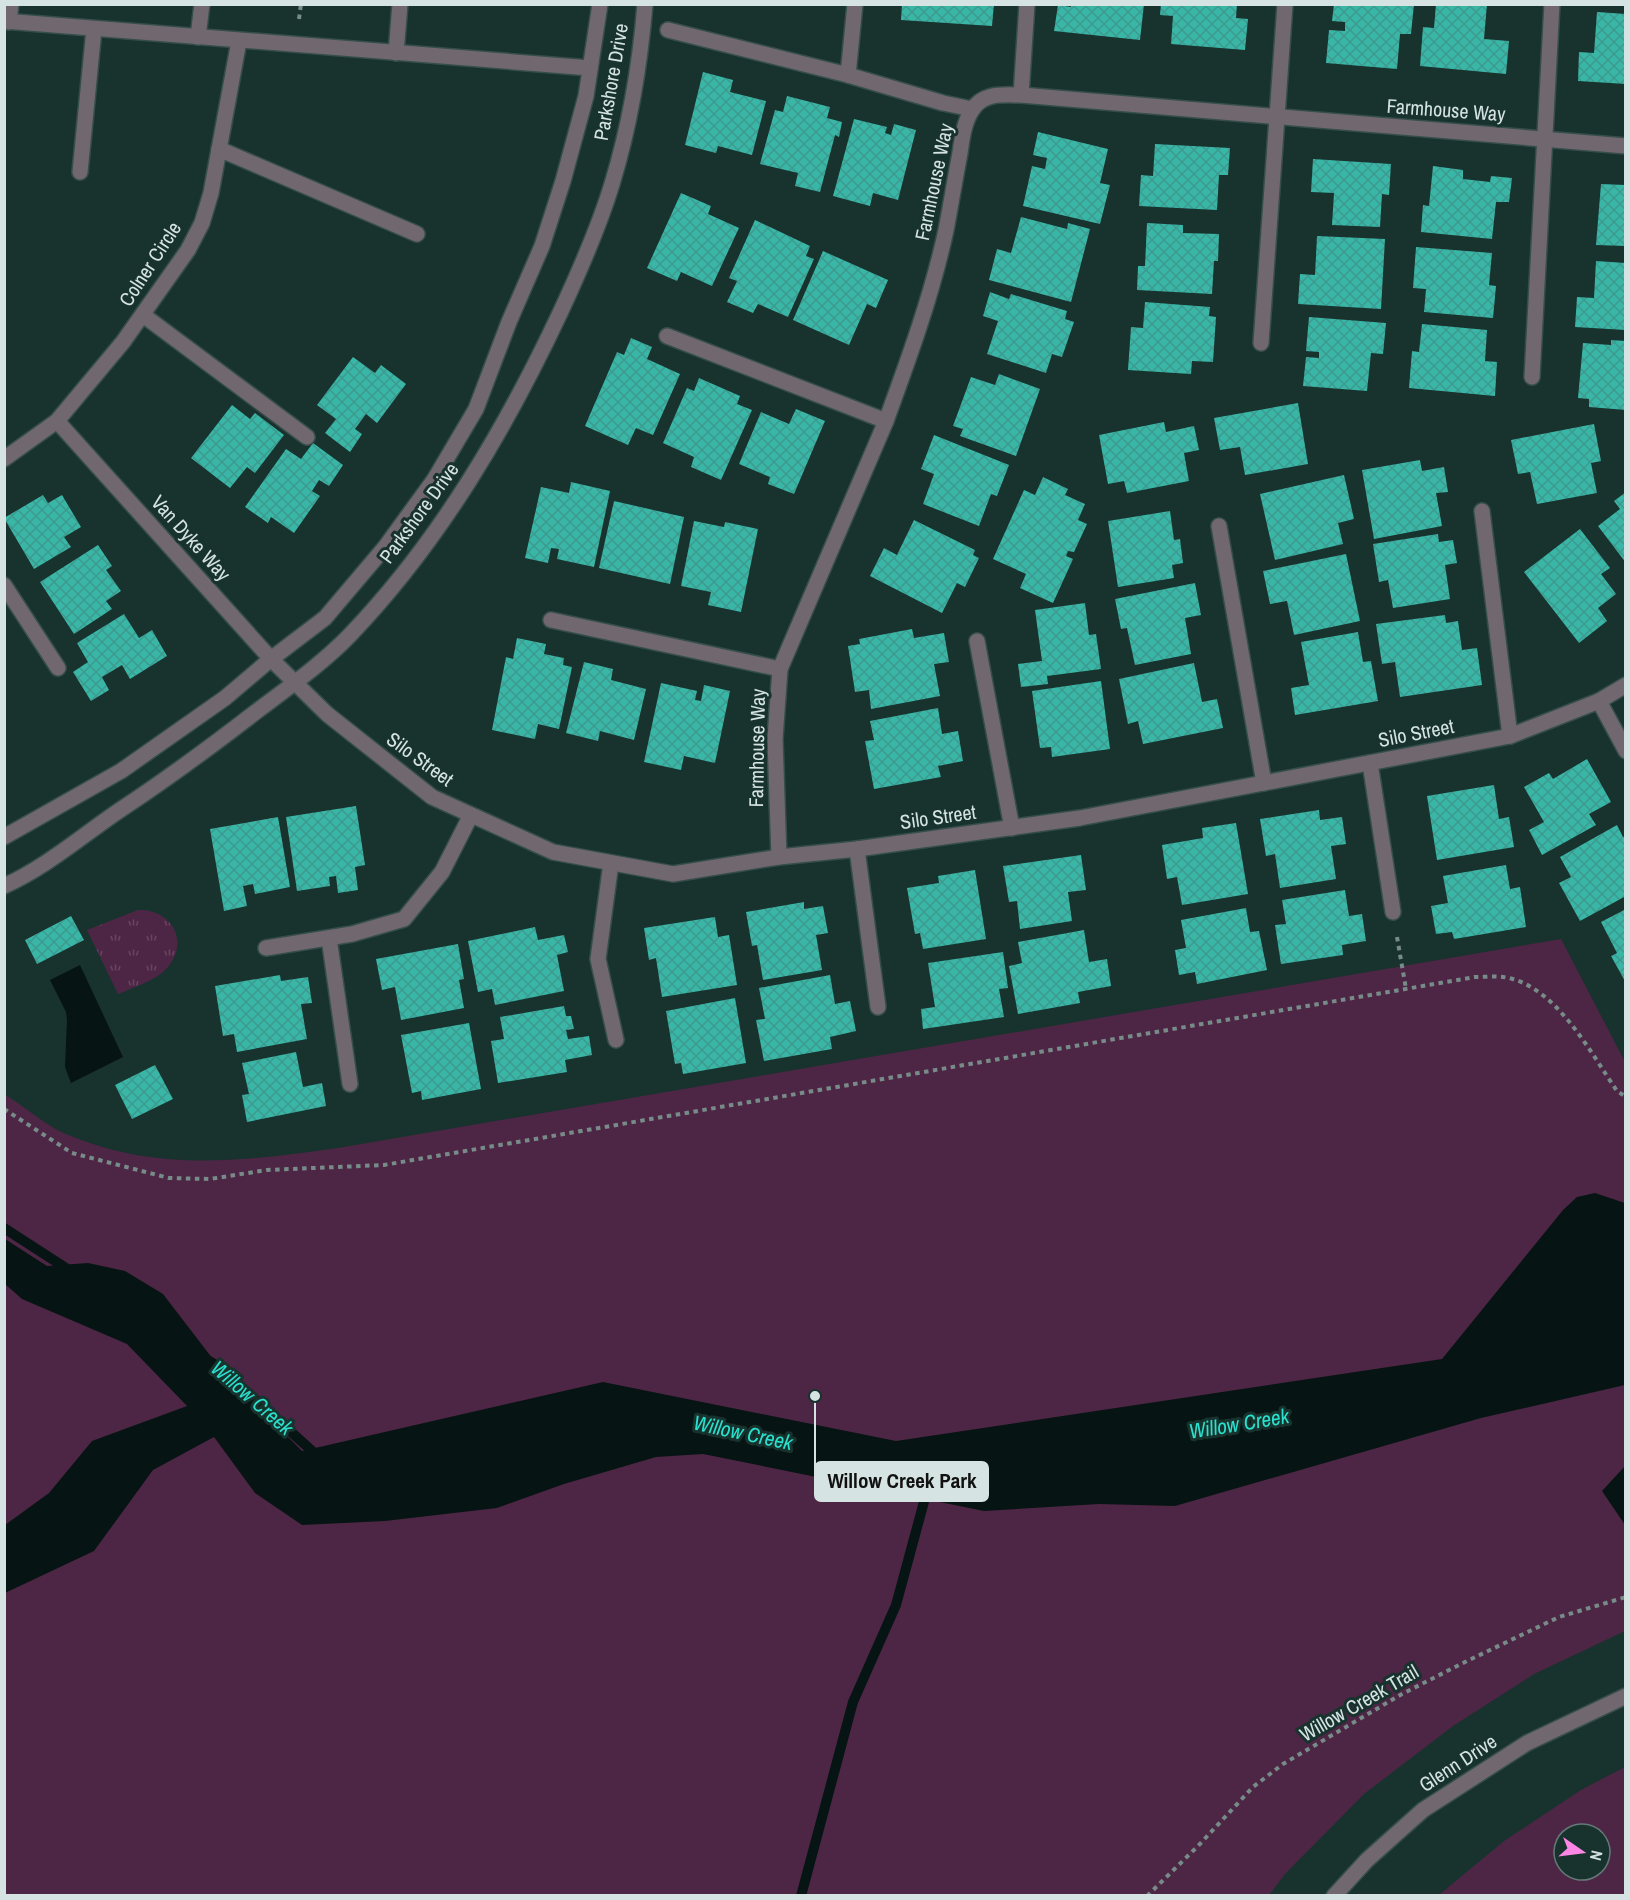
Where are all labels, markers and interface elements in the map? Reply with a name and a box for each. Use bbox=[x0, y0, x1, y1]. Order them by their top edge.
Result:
street label: Parkshore Drive bbox=[587, 21, 634, 143]
street label: Farmhouse Way bbox=[1386, 92, 1507, 127]
street label: Farmhouse Way bbox=[908, 120, 959, 243]
street label: Colner Circle bbox=[112, 216, 187, 311]
street label: Parkshore Drive bbox=[373, 457, 464, 569]
street label: Van Dyke Way bbox=[146, 489, 238, 587]
street label: Farmhouse Way bbox=[742, 688, 771, 808]
street label: Silo Street bbox=[1376, 712, 1456, 753]
street label: Silo Street bbox=[381, 725, 460, 792]
street label: Silo Street bbox=[898, 798, 978, 835]
water label: Willow Creek bbox=[205, 1354, 301, 1443]
water label: Willow Creek bbox=[1187, 1401, 1292, 1446]
water label: Willow Creek bbox=[691, 1408, 797, 1457]
callout: Willow Creek Park bbox=[815, 1462, 988, 1501]
text: Willow Creek Park bbox=[827, 1466, 977, 1495]
street label: Willow Creek Trail bbox=[1294, 1658, 1423, 1748]
street label: Glenn Drive bbox=[1414, 1727, 1502, 1798]
north arrow bbox=[1552, 1822, 1612, 1882]
text: N bbox=[1585, 1848, 1608, 1863]

